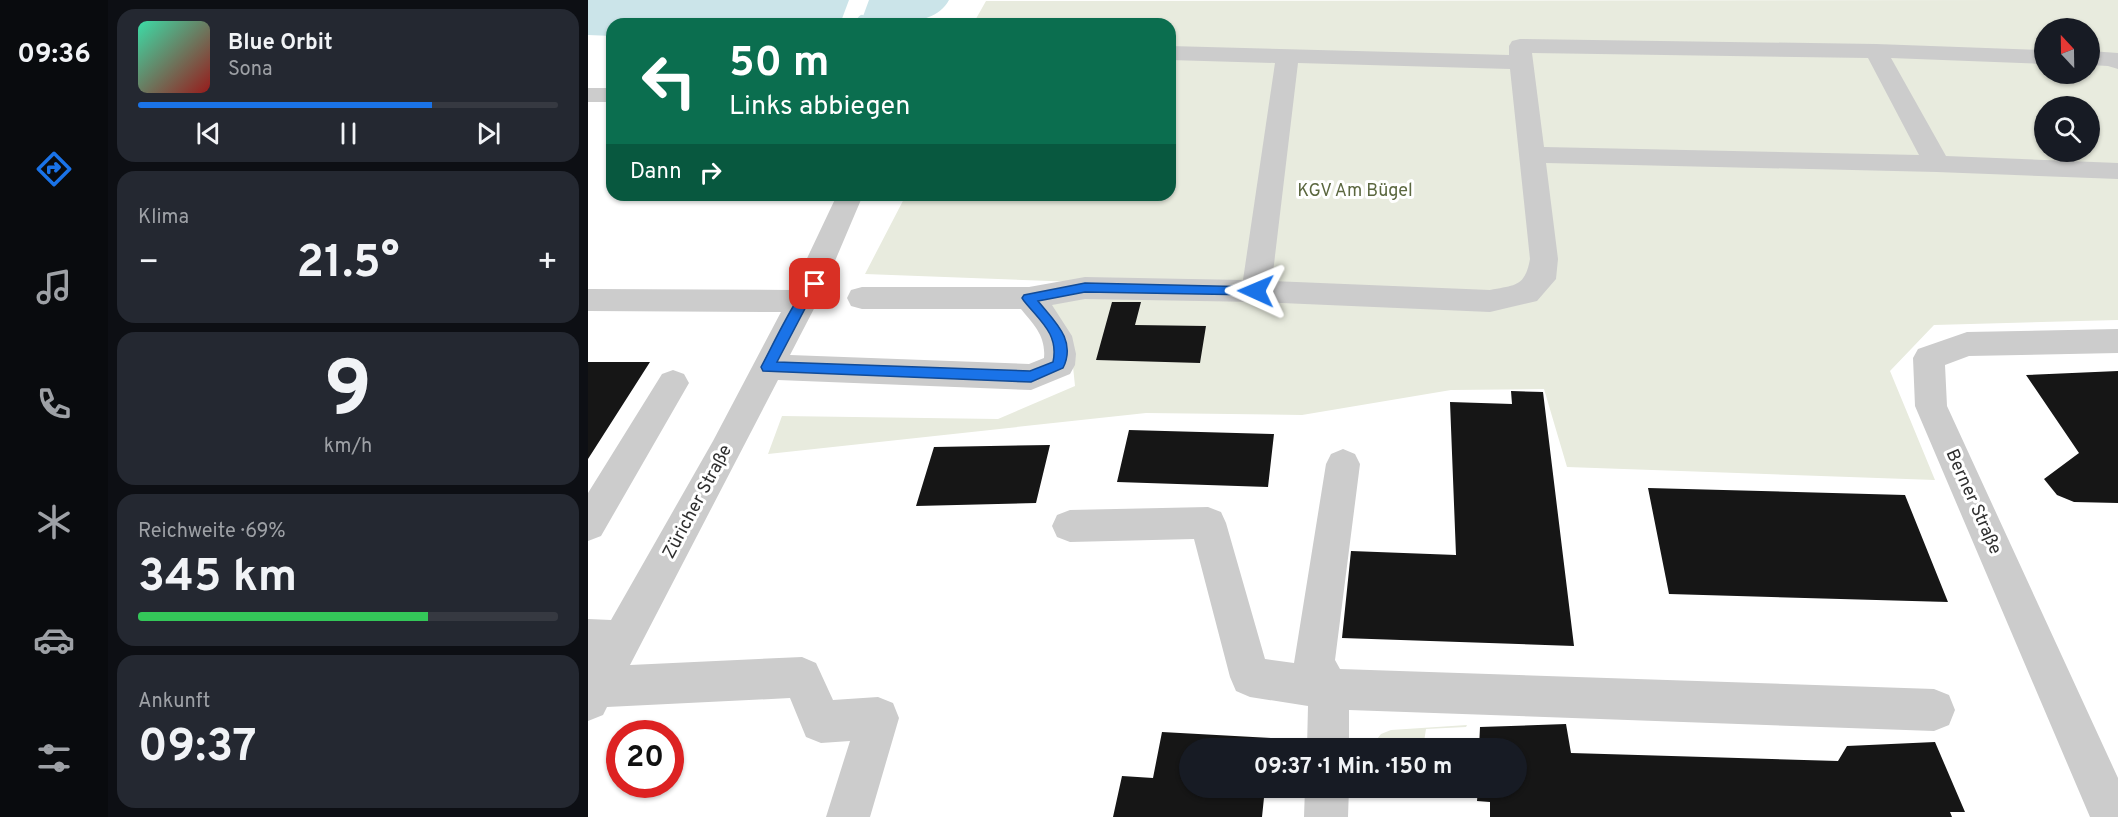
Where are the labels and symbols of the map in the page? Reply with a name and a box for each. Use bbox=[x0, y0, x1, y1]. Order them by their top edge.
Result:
north arrow bbox=[2034, 18, 2100, 84]
park label: KGV Am Bügel bbox=[1297, 180, 1413, 203]
pin bbox=[789, 258, 840, 309]
position arrow bbox=[1224, 259, 1288, 323]
street label: Züricher Straße bbox=[658, 441, 738, 563]
street label: Berner Straße bbox=[1940, 446, 2006, 558]
speed limit sign: 20 bbox=[606, 720, 684, 798]

